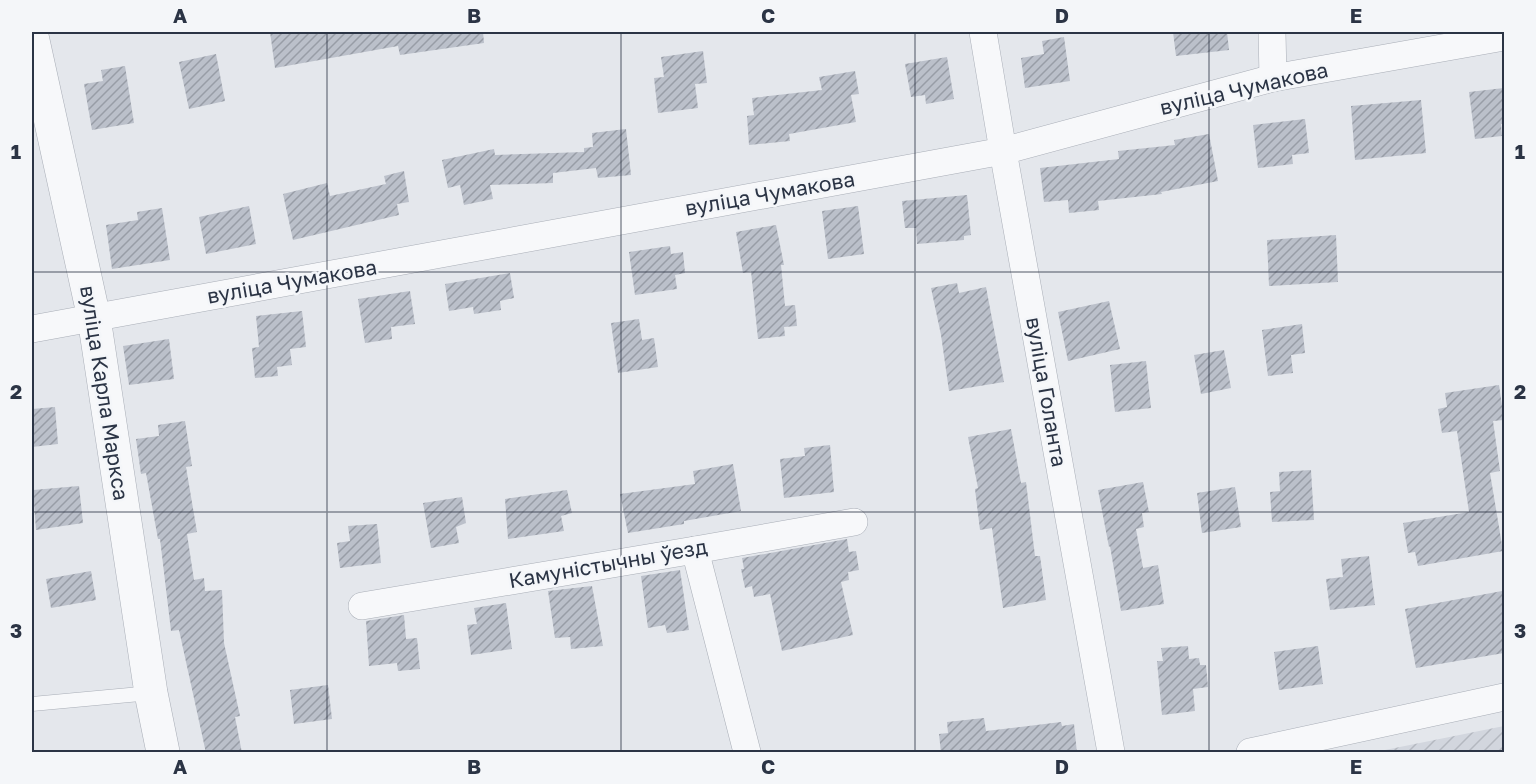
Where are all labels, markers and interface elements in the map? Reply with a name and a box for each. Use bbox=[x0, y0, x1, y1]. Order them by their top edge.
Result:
text: A bbox=[173, 3, 187, 27]
text: B bbox=[467, 3, 481, 27]
text: C bbox=[761, 3, 775, 27]
text: D bbox=[1055, 3, 1069, 27]
text: E bbox=[1350, 3, 1362, 27]
street label: вуліца Чумакова bbox=[1157, 56, 1330, 120]
text: 1 bbox=[11, 139, 21, 163]
text: 1 bbox=[1515, 139, 1525, 163]
street label: вуліца Чумакова bbox=[683, 165, 857, 221]
street label: вуліца Чумакова bbox=[205, 253, 379, 309]
street label: вуліца Карла Маркса bbox=[75, 283, 135, 502]
street label: вуліца Голанта bbox=[1021, 315, 1073, 469]
text: 2 bbox=[10, 379, 22, 403]
text: 2 bbox=[1514, 379, 1526, 403]
street label: Камуністычны ўезд bbox=[507, 533, 709, 593]
text: 3 bbox=[10, 618, 22, 642]
text: 3 bbox=[1514, 618, 1526, 642]
text: A bbox=[173, 754, 187, 778]
text: B bbox=[467, 754, 481, 778]
text: C bbox=[761, 754, 775, 778]
text: D bbox=[1055, 754, 1069, 778]
text: E bbox=[1350, 754, 1362, 778]

